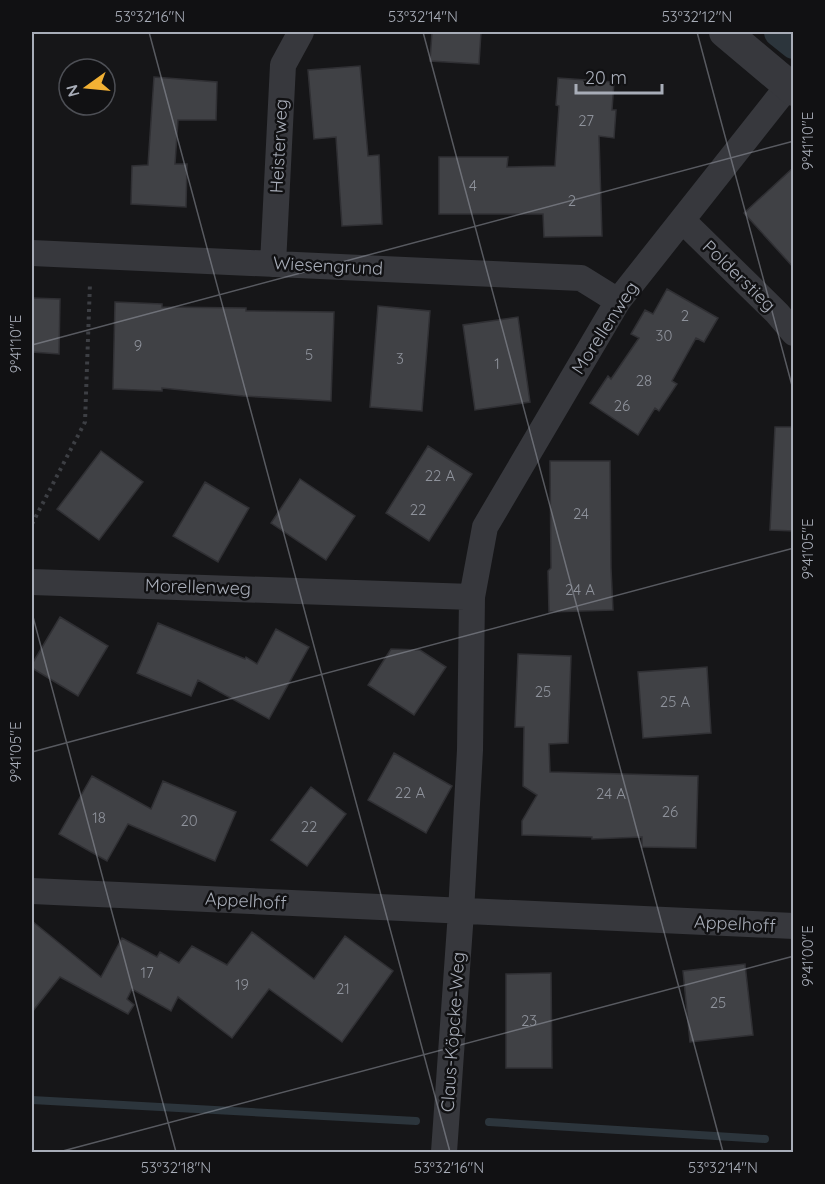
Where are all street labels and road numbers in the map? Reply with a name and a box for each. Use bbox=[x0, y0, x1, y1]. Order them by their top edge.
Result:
street label: Heisterweg bbox=[265, 98, 292, 194]
street label: Polderstieg bbox=[698, 235, 781, 316]
street label: Wiesengrund bbox=[272, 251, 384, 280]
street label: Morellenweg bbox=[566, 277, 643, 378]
street label: Morellenweg bbox=[145, 573, 251, 600]
street label: Appelhoff bbox=[205, 887, 288, 914]
street label: Appelhoff bbox=[694, 910, 777, 937]
street label: Claus-Köpcke-Weg bbox=[435, 951, 470, 1113]

